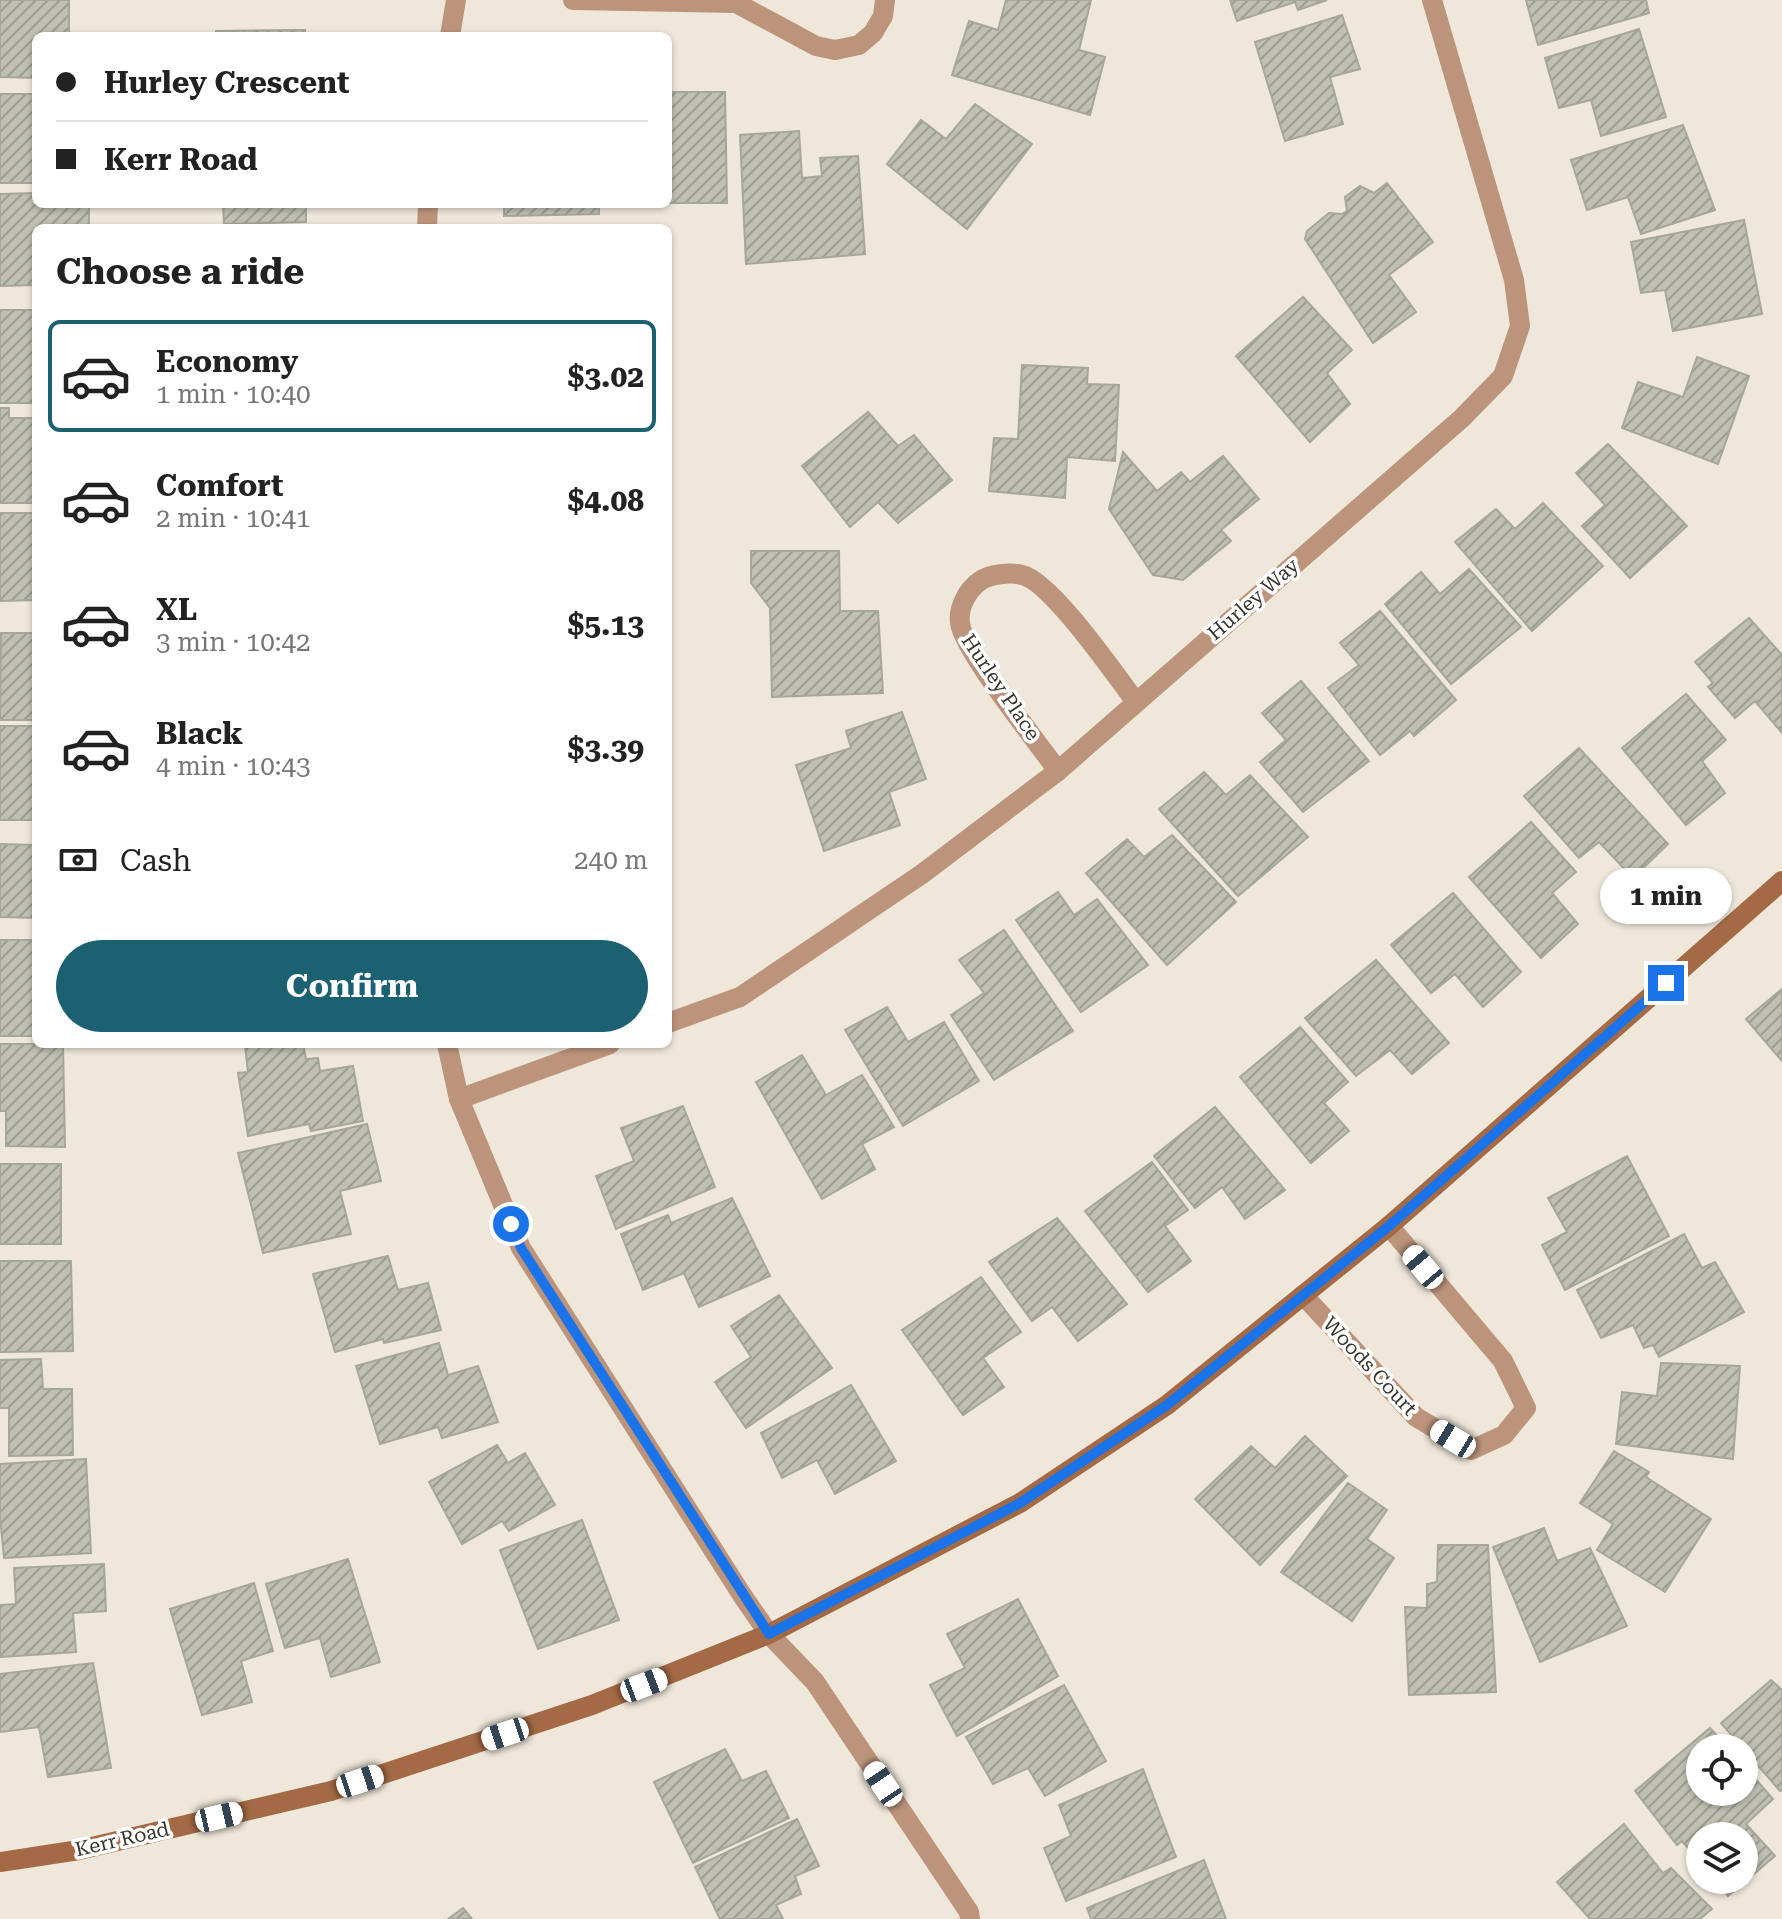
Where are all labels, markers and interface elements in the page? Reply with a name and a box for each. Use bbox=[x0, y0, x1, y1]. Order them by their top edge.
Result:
text: Hurley Crescent bbox=[104, 65, 349, 100]
text: Kerr Road bbox=[104, 142, 258, 177]
text: Choose a ride bbox=[56, 251, 304, 293]
icon: car bbox=[60, 340, 132, 412]
text: Economy bbox=[156, 344, 298, 379]
text: $3.02 bbox=[567, 359, 644, 394]
text: 1 min · 10:40 bbox=[156, 379, 311, 409]
icon: car bbox=[60, 464, 132, 536]
text: Comfort bbox=[156, 468, 283, 503]
text: $4.08 bbox=[567, 483, 644, 518]
text: 2 min · 10:41 bbox=[156, 503, 311, 533]
street label: Hurley Way bbox=[1203, 553, 1304, 645]
icon: car bbox=[60, 588, 132, 660]
text: XL bbox=[156, 592, 197, 627]
text: $5.13 bbox=[567, 607, 644, 642]
text: 3 min · 10:42 bbox=[156, 627, 311, 657]
street label: Hurley Place bbox=[957, 629, 1045, 745]
icon: car bbox=[60, 712, 132, 784]
text: Black bbox=[156, 716, 243, 751]
text: $3.39 bbox=[567, 731, 644, 766]
text: 4 min · 10:43 bbox=[156, 751, 311, 781]
icon: cash bbox=[56, 838, 100, 882]
text: Cash bbox=[120, 843, 191, 878]
text: 240 m bbox=[574, 845, 648, 875]
callout: 1 min bbox=[1600, 867, 1732, 923]
text: 1 min bbox=[1630, 881, 1702, 911]
button: Confirm bbox=[56, 940, 648, 1032]
route end bbox=[1648, 965, 1684, 1001]
route start bbox=[493, 1206, 529, 1242]
car bbox=[1398, 1241, 1448, 1293]
street label: Woods Court bbox=[1318, 1312, 1422, 1421]
car bbox=[1426, 1416, 1480, 1462]
car bbox=[617, 1665, 671, 1705]
car bbox=[478, 1715, 532, 1753]
map controls bbox=[1686, 1734, 1758, 1894]
button: locate bbox=[1686, 1734, 1758, 1806]
car bbox=[860, 1757, 906, 1811]
car bbox=[333, 1762, 387, 1800]
car bbox=[193, 1800, 245, 1834]
street label: Kerr Road bbox=[73, 1816, 172, 1861]
button: layers bbox=[1686, 1822, 1758, 1894]

